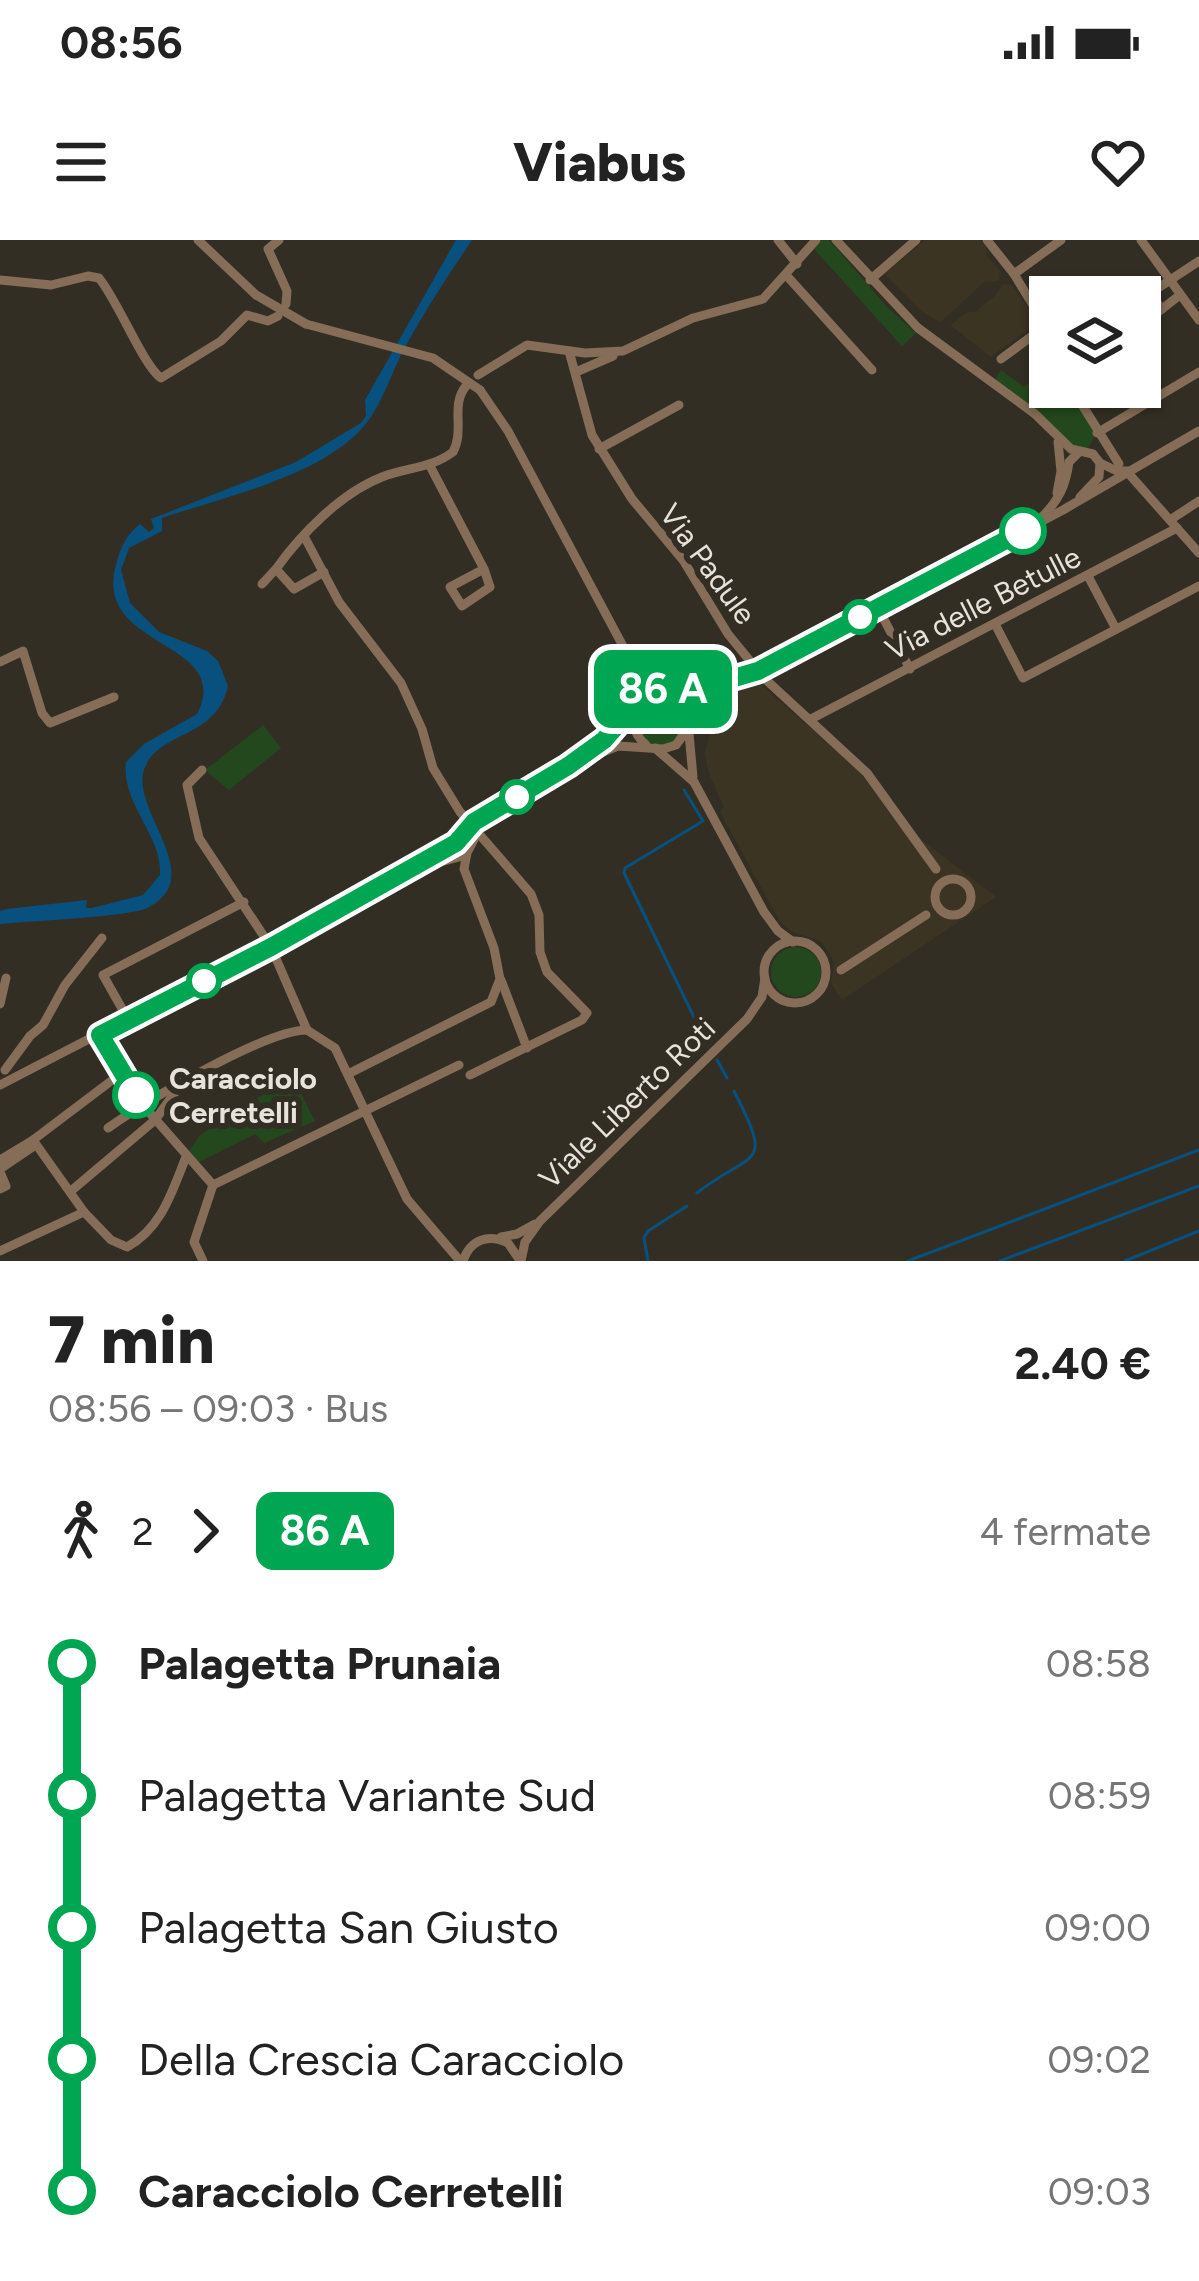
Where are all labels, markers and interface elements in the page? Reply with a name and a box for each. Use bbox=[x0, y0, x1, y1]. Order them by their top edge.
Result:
text: 08:56 bbox=[60, 15, 183, 69]
icon: menu bbox=[48, 129, 114, 195]
icon: heart bbox=[1085, 129, 1151, 195]
text: Viabus bbox=[513, 130, 686, 195]
map controls bbox=[1029, 276, 1161, 408]
button: layers bbox=[1029, 276, 1161, 408]
street label: Via Padule bbox=[652, 496, 764, 632]
unlabelled marker bbox=[1001, 509, 1045, 553]
street label: Via delle Betulle bbox=[879, 538, 1087, 668]
unlabelled marker bbox=[844, 601, 876, 633]
line badge: 86 A bbox=[579, 650, 747, 728]
text: 86 A bbox=[618, 663, 708, 714]
unlabelled marker bbox=[501, 781, 533, 813]
unlabelled marker bbox=[188, 965, 220, 997]
street label: Viale Liberto Roti bbox=[531, 1010, 723, 1196]
place label: Caracciolo Cerretelli bbox=[169, 1060, 317, 1131]
marker: Caracciolo Cerretelli bbox=[114, 1073, 158, 1117]
text: 7 min bbox=[48, 1300, 215, 1380]
text: 2.40 € bbox=[1014, 1336, 1151, 1390]
text: 08:56 – 09:03 · Bus bbox=[48, 1385, 388, 1432]
icon: walk bbox=[48, 1498, 114, 1564]
icon: forward bbox=[172, 1498, 238, 1564]
text: 86 A bbox=[280, 1505, 370, 1556]
text: 2 bbox=[132, 1508, 154, 1555]
text: 4 fermate bbox=[979, 1508, 1151, 1555]
text: Palagetta Prunaia bbox=[138, 1636, 501, 1690]
text: 08:58 bbox=[1046, 1640, 1151, 1687]
text: Palagetta Variante Sud bbox=[138, 1768, 596, 1822]
text: 08:59 bbox=[1048, 1772, 1151, 1819]
text: Palagetta San Giusto bbox=[138, 1900, 559, 1954]
text: 09:00 bbox=[1044, 1904, 1151, 1951]
text: Della Crescia Caracciolo bbox=[138, 2032, 624, 2086]
text: 09:02 bbox=[1047, 2036, 1151, 2083]
text: Caracciolo Cerretelli bbox=[138, 2164, 564, 2218]
text: 09:03 bbox=[1048, 2168, 1151, 2215]

